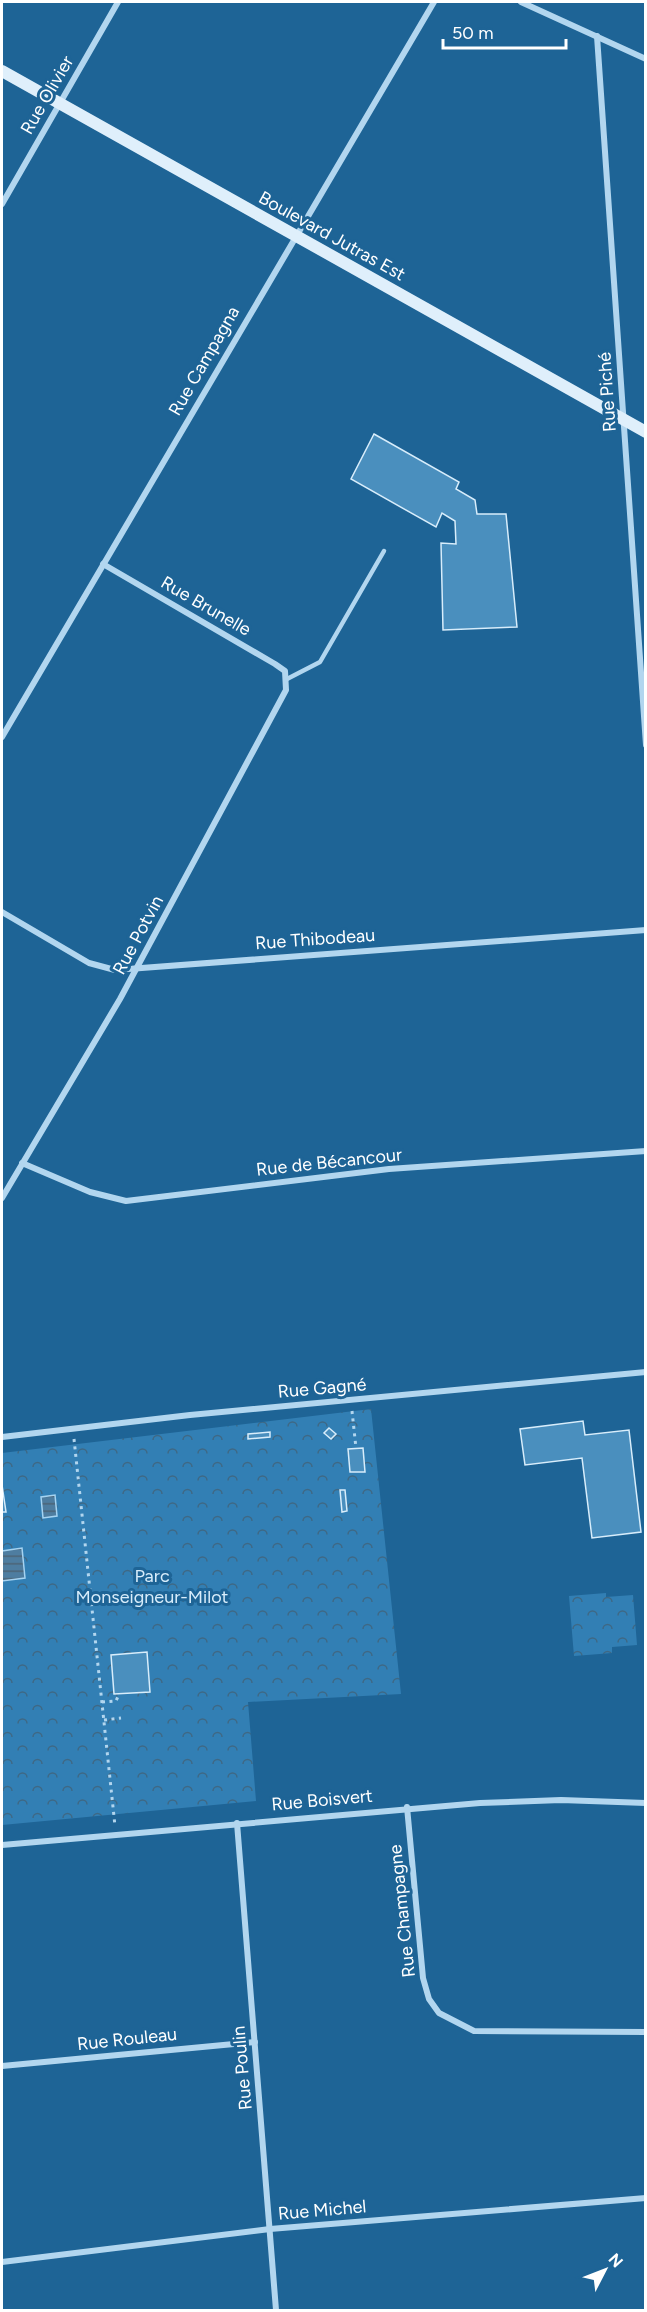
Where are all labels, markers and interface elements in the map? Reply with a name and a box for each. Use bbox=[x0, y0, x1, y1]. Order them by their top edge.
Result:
scale bar bbox=[443, 12, 566, 50]
text: 50 m bbox=[452, 22, 494, 44]
street label: Rue Olivier bbox=[16, 52, 78, 138]
street label: Boulevard Jutras Est bbox=[255, 186, 409, 286]
street label: Rue Campagna bbox=[164, 302, 244, 420]
street label: Rue Piché bbox=[593, 351, 621, 433]
street label: Rue Brunelle bbox=[157, 571, 255, 641]
street label: Rue Potvin bbox=[108, 892, 168, 978]
street label: Rue Thibodeau bbox=[254, 924, 376, 954]
street label: Rue de Bécancour bbox=[255, 1143, 403, 1181]
street label: Rue Gagné bbox=[277, 1373, 367, 1403]
park label: Parc Monseigneur-Milot bbox=[76, 1565, 229, 1608]
street label: Rue Boisvert bbox=[270, 1785, 374, 1815]
street label: Rue Champagne bbox=[384, 1843, 420, 1978]
street label: Rue Rouleau bbox=[76, 2023, 178, 2055]
street label: Rue Poulin bbox=[227, 2025, 257, 2111]
street label: Rue Michel bbox=[277, 2195, 367, 2225]
north arrow bbox=[575, 2240, 635, 2300]
text: N bbox=[605, 2249, 627, 2271]

